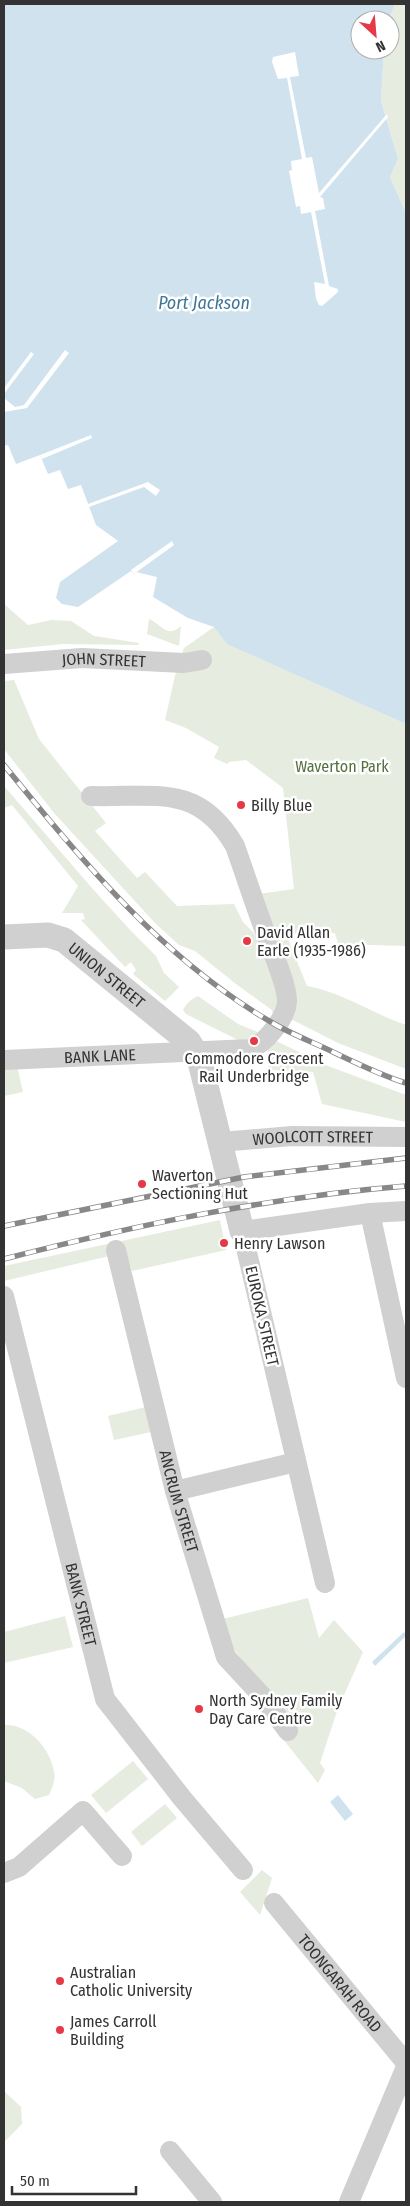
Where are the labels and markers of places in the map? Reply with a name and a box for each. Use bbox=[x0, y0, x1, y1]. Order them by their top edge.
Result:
place label: Billy Blue bbox=[251, 796, 312, 815]
marker: Billy Blue bbox=[235, 799, 247, 811]
place label: David Allan Earle (1935-1986) bbox=[257, 923, 366, 960]
marker: David Allan Earle (1935-1986) bbox=[241, 935, 253, 947]
marker: Commodore Crescent Rail Underbridge bbox=[248, 1035, 260, 1047]
place label: Commodore Crescent Rail Underbridge bbox=[185, 1049, 324, 1086]
place label: Waverton Sectioning Hut bbox=[152, 1166, 249, 1203]
marker: Waverton Sectioning Hut bbox=[136, 1178, 148, 1190]
place label: Henry Lawson bbox=[234, 1234, 325, 1253]
marker: Henry Lawson bbox=[218, 1237, 230, 1249]
place label: North Sydney Family Day Care Centre bbox=[209, 1691, 343, 1728]
marker: North Sydney Family Day Care Centre bbox=[193, 1703, 205, 1715]
place label: Australian Catholic University bbox=[70, 1963, 193, 2000]
marker: Australian Catholic University bbox=[54, 1975, 66, 1987]
place label: James Carroll Building bbox=[70, 2012, 156, 2049]
marker: James Carroll Building bbox=[54, 2024, 66, 2036]

